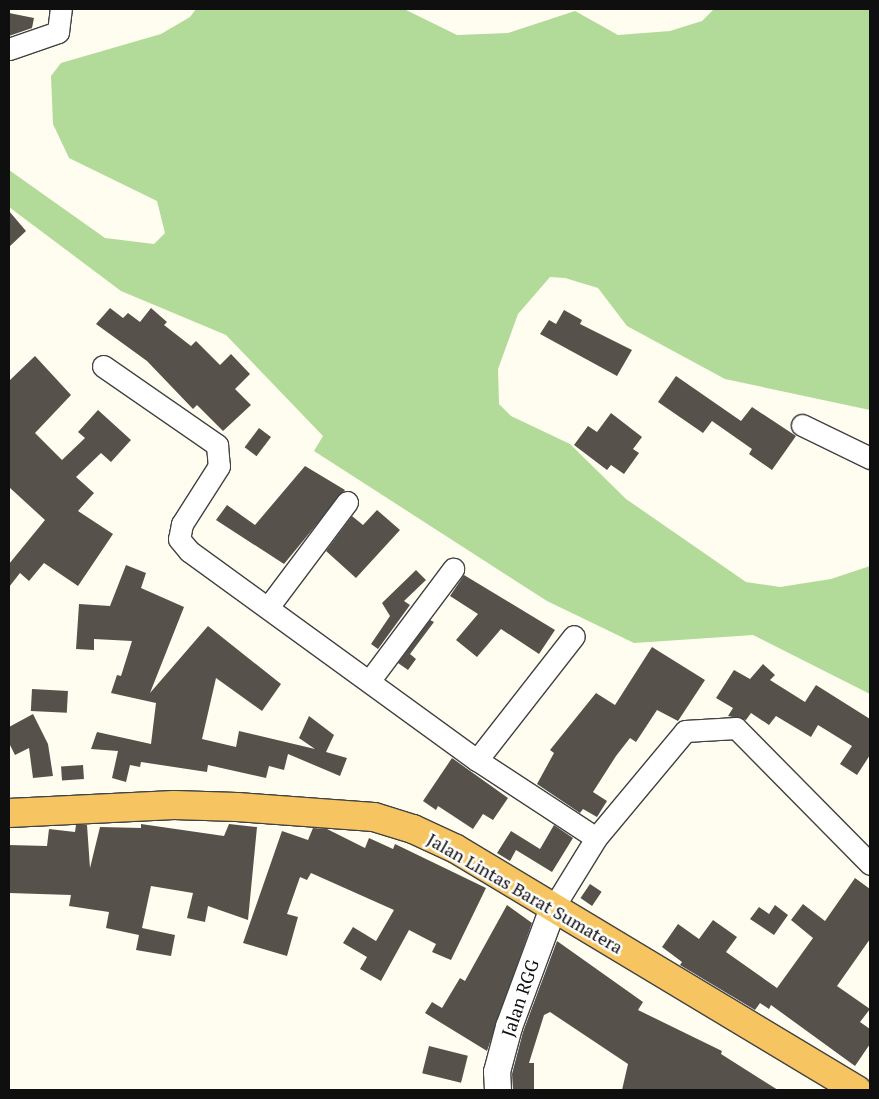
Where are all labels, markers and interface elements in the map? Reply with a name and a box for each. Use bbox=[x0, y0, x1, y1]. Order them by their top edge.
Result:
street label: Jalan Lintas Barat Sumatera bbox=[423, 828, 627, 958]
street label: Jalan RGG bbox=[497, 956, 543, 1040]

